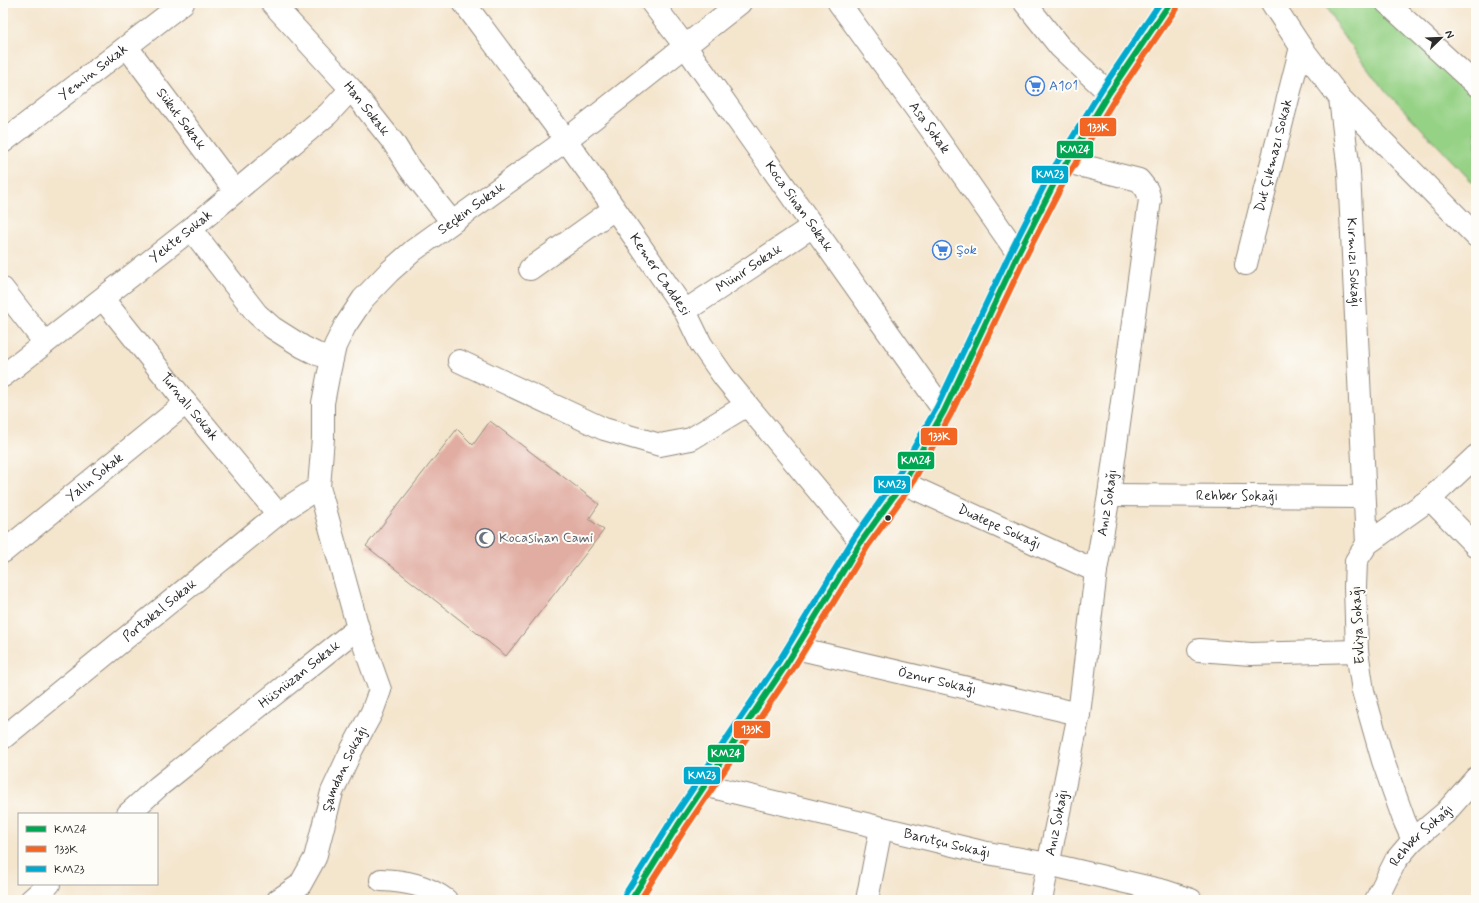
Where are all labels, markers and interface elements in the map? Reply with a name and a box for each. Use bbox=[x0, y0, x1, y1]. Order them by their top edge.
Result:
north arrow bbox=[1421, 18, 1461, 58]
text: N bbox=[1441, 28, 1457, 41]
street label: Yemin Sokak bbox=[55, 40, 131, 105]
supermarket icon: A101 bbox=[1024, 75, 1046, 97]
place label: A101 bbox=[1049, 77, 1078, 95]
street label: Han Sokak bbox=[339, 78, 394, 140]
street label: Sükut Sokak bbox=[152, 85, 210, 154]
street label: Dut Çıkmazı Sokak bbox=[1251, 97, 1296, 214]
street label: Asa Sokak bbox=[905, 98, 954, 157]
line badge: 133K bbox=[1079, 117, 1117, 137]
text: 133K bbox=[1087, 121, 1109, 135]
line badge: KM24 bbox=[1056, 140, 1094, 159]
text: KM24 bbox=[1060, 143, 1090, 157]
street label: Koca Sinan Sokak bbox=[761, 158, 837, 255]
line badge: KM23 bbox=[1031, 165, 1069, 184]
text: KM23 bbox=[1036, 168, 1064, 182]
street label: Seçkin Sokak bbox=[434, 178, 509, 239]
street label: Yekte Sokak bbox=[146, 206, 216, 267]
street label: Kırmızı Sokağı bbox=[1342, 217, 1365, 308]
street label: Kemer Caddesi bbox=[625, 230, 695, 319]
supermarket icon: Şok bbox=[931, 239, 953, 261]
street label: Münir Sokak bbox=[713, 240, 786, 297]
place label: Şok bbox=[956, 241, 977, 259]
street label: Turnalı Sokak bbox=[156, 369, 222, 444]
line badge: 133K bbox=[920, 427, 958, 446]
text: 133K bbox=[928, 430, 950, 444]
street label: Yalın Sokak bbox=[62, 449, 127, 506]
line badge: KM24 bbox=[897, 451, 935, 470]
text: KM24 bbox=[901, 454, 931, 468]
street label: Anız Sokağı bbox=[1093, 468, 1121, 538]
line badge: KM23 bbox=[873, 475, 911, 494]
text: KM23 bbox=[878, 478, 906, 492]
street label: Rehber Sokağı bbox=[1196, 487, 1278, 505]
street label: Duatepe Sokağı bbox=[955, 500, 1044, 554]
unlabelled marker bbox=[883, 513, 893, 523]
mosque icon: Kocasinan Cami bbox=[474, 527, 496, 549]
place label: Kocasinan Cami bbox=[499, 529, 593, 547]
street label: Portakal Sokak bbox=[119, 575, 200, 646]
street label: Evliya Sokağı bbox=[1347, 585, 1369, 665]
street label: Hüsnüzan Sokak bbox=[255, 637, 344, 712]
street label: Öznur Sokağı bbox=[896, 663, 978, 699]
line badge: 133K bbox=[733, 720, 771, 739]
street label: Şamdan Sokağı bbox=[318, 722, 372, 814]
text: 133K bbox=[741, 723, 763, 737]
line badge: KM24 bbox=[707, 744, 745, 763]
text: KM24 bbox=[711, 747, 741, 761]
line badge: KM23 bbox=[683, 766, 721, 785]
text: KM23 bbox=[688, 769, 716, 783]
street label: Anız Sokağı bbox=[1041, 788, 1072, 858]
street label: Rehber Sokağı bbox=[1385, 801, 1457, 869]
legend bbox=[18, 813, 158, 885]
text: KM24 bbox=[54, 822, 87, 838]
street label: Barutçu Sokağı bbox=[902, 824, 992, 862]
text: 133K bbox=[54, 842, 78, 858]
text: KM23 bbox=[54, 862, 85, 878]

